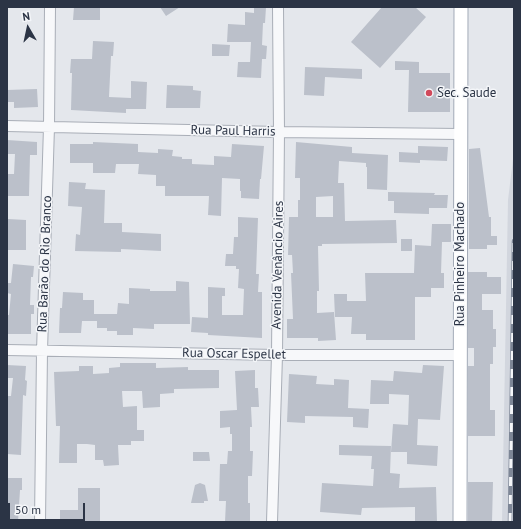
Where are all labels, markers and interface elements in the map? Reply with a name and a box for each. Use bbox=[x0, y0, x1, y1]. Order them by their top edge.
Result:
north arrow bbox=[8, 8, 48, 48]
text: N bbox=[21, 9, 31, 24]
place label: Sec. Saude bbox=[437, 85, 496, 101]
marker: Sec. Saude bbox=[424, 88, 434, 98]
street label: Rua Paul Harris bbox=[190, 122, 276, 140]
street label: Rua Barão do Rio Branco bbox=[35, 195, 55, 333]
street label: Avenida Venâncio Aires bbox=[269, 201, 287, 329]
street label: Rua Pinheiro Machado bbox=[452, 202, 468, 326]
street label: Rua Oscar Espellet bbox=[182, 345, 286, 363]
scale bar bbox=[10, 495, 87, 521]
text: 50 m bbox=[15, 502, 41, 517]

